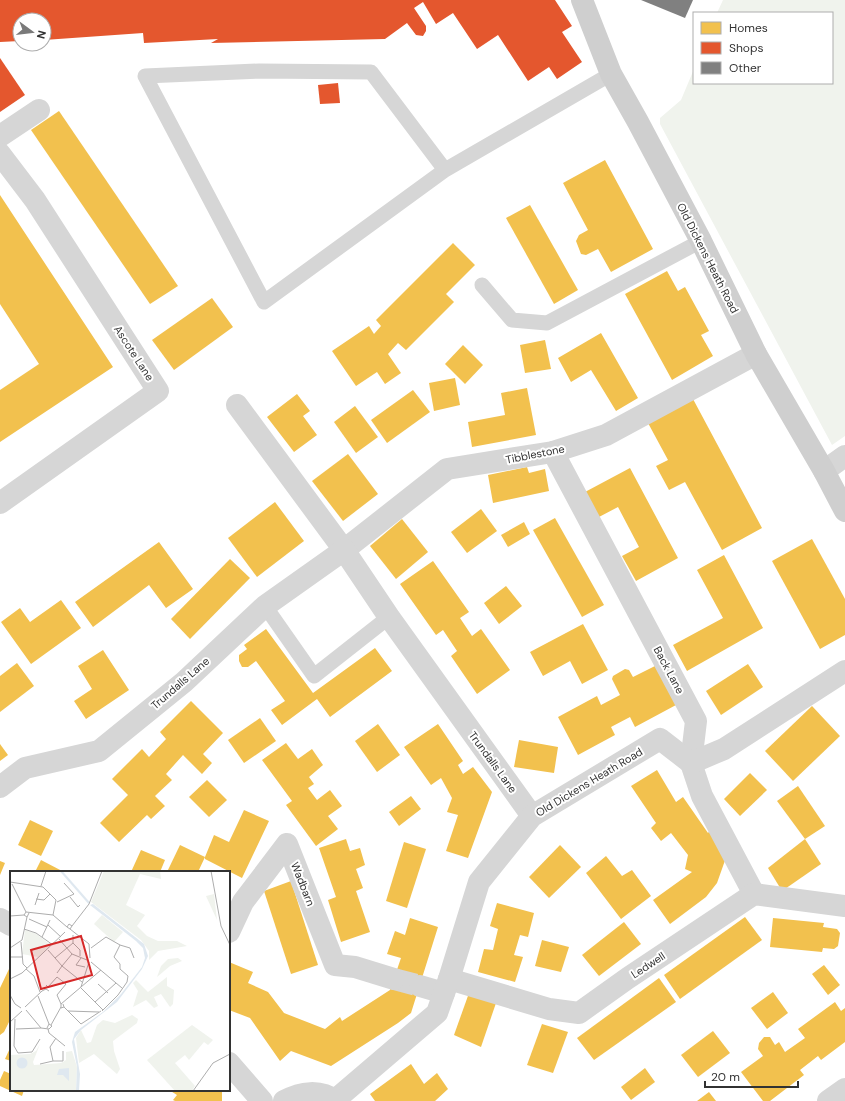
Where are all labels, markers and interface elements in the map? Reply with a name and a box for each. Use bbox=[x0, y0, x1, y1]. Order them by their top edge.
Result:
north arrow bbox=[12, 12, 52, 52]
legend bbox=[693, 12, 833, 84]
text: Homes bbox=[729, 20, 768, 36]
text: N bbox=[34, 29, 49, 40]
text: Shops bbox=[729, 40, 764, 56]
text: Other bbox=[729, 60, 762, 76]
street label: Old Dickens Heath Road bbox=[674, 200, 742, 316]
street label: Ascote Lane bbox=[111, 323, 157, 383]
street label: Tibblestone bbox=[504, 441, 566, 467]
street label: Back Lane bbox=[651, 644, 687, 696]
street label: Trundalls Lane bbox=[148, 654, 212, 712]
street label: Trundalls Lane bbox=[466, 728, 520, 796]
street label: Old Dickens Heath Road bbox=[533, 744, 645, 819]
street label: Wadbarn bbox=[288, 860, 318, 908]
inset map bbox=[10, 871, 230, 1091]
street label: Ledwell bbox=[628, 949, 668, 981]
scale bar bbox=[705, 1063, 798, 1089]
text: 20 m bbox=[711, 1069, 740, 1085]

